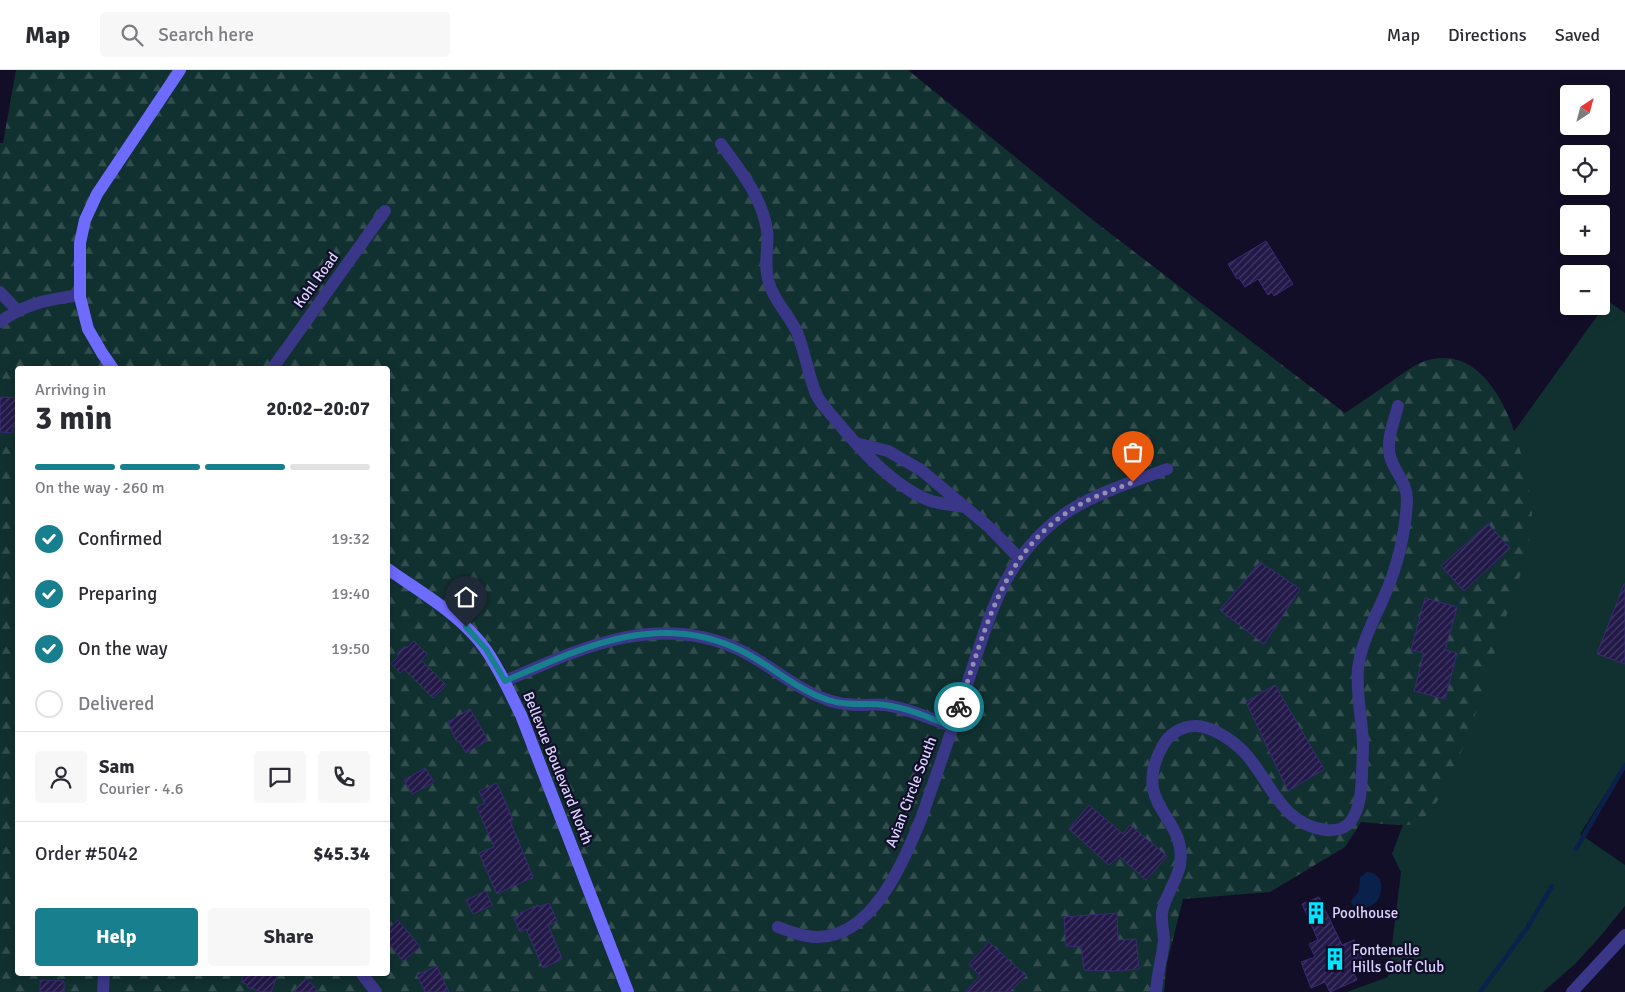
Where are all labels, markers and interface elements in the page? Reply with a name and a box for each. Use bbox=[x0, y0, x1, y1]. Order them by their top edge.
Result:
search box bbox=[100, 12, 450, 57]
text: Map bbox=[25, 20, 70, 50]
icon: search bbox=[118, 21, 146, 49]
text: Search here bbox=[158, 23, 254, 47]
text: Map bbox=[1387, 24, 1420, 46]
text: Directions bbox=[1448, 24, 1527, 46]
text: Saved bbox=[1555, 24, 1600, 46]
north arrow bbox=[1560, 85, 1610, 135]
map controls bbox=[1560, 85, 1610, 315]
button: locate bbox=[1560, 145, 1610, 195]
button: + bbox=[1560, 205, 1610, 255]
street label: Kohl Road bbox=[290, 249, 342, 311]
button: − bbox=[1560, 265, 1610, 315]
text: Arriving in bbox=[35, 380, 106, 400]
text: 20:02–20:07 bbox=[266, 397, 370, 421]
text: 3 min bbox=[35, 399, 112, 438]
pin bbox=[1112, 431, 1154, 482]
icon: bag bbox=[1119, 438, 1147, 466]
text: On the way · 260 m bbox=[35, 478, 165, 498]
icon: check bbox=[35, 525, 63, 553]
text: Confirmed bbox=[78, 527, 162, 551]
text: 19:32 bbox=[331, 529, 370, 549]
pin bbox=[445, 576, 487, 627]
icon: check bbox=[35, 580, 63, 608]
text: Preparing bbox=[78, 582, 157, 606]
icon: home bbox=[452, 583, 480, 611]
text: 19:40 bbox=[331, 584, 370, 604]
icon: check bbox=[35, 635, 63, 663]
text: On the way bbox=[78, 637, 168, 661]
text: 19:50 bbox=[331, 639, 370, 659]
courier bbox=[934, 682, 984, 732]
street label: Bellevue Boulevard North bbox=[519, 689, 597, 847]
text: Delivered bbox=[78, 692, 154, 716]
icon: bike bbox=[945, 693, 973, 721]
street label: Avian Circle South bbox=[882, 734, 940, 850]
button: person bbox=[35, 751, 87, 803]
button: chat bbox=[254, 751, 306, 803]
button: phone bbox=[318, 751, 370, 803]
text: Sam bbox=[99, 755, 135, 779]
text: Courier · 4.6 bbox=[99, 779, 183, 799]
text: Order #5042 bbox=[35, 842, 138, 866]
text: $45.34 bbox=[313, 842, 370, 866]
building icon: Poolhouse bbox=[1303, 900, 1329, 926]
place label: Poolhouse bbox=[1332, 904, 1398, 922]
button: Help bbox=[35, 908, 198, 966]
button: Share bbox=[208, 908, 370, 966]
place label: Fontenelle Hills Golf Club bbox=[1352, 941, 1444, 976]
building icon: Fontenelle Hills Golf Club bbox=[1322, 946, 1348, 972]

